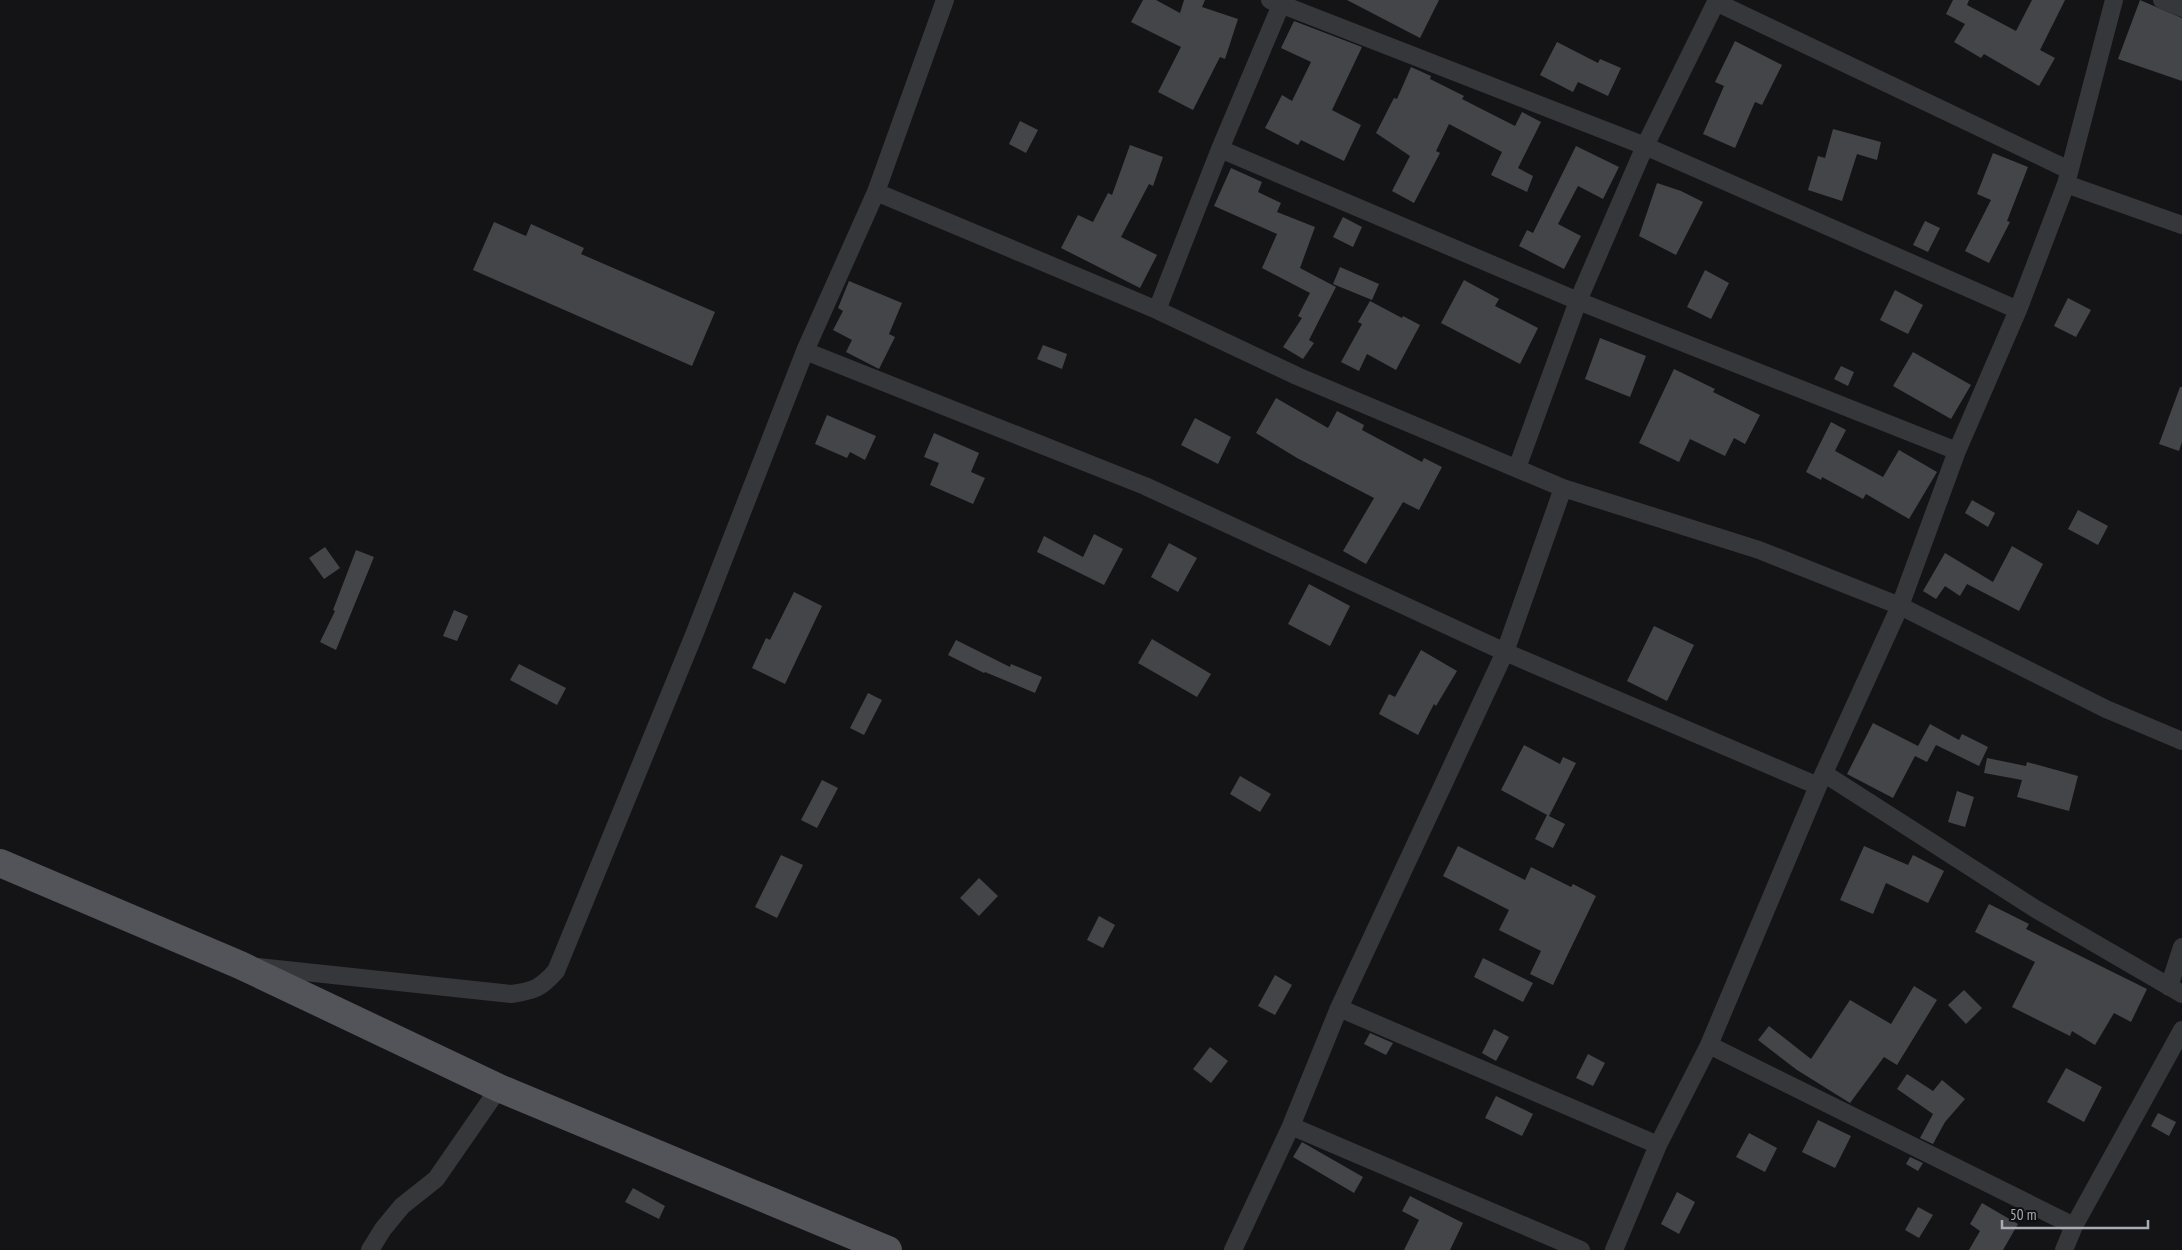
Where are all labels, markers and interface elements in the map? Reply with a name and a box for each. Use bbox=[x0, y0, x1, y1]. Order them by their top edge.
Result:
scale bar bbox=[2002, 1198, 2148, 1230]
text: 50 m bbox=[2010, 1205, 2036, 1224]

